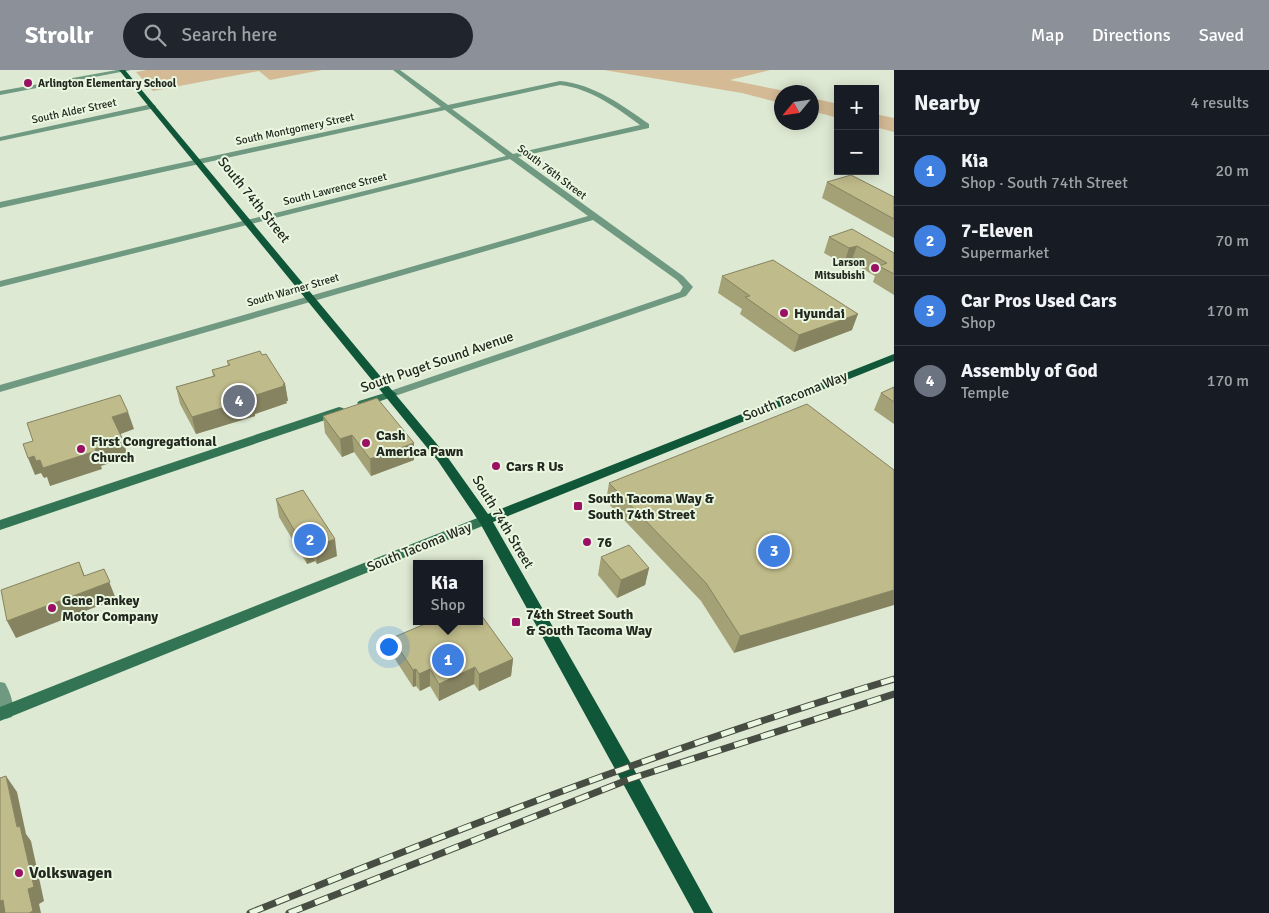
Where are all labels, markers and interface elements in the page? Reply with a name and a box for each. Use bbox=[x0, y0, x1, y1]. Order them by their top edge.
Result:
search box bbox=[123, 13, 473, 58]
text: Strollr bbox=[25, 20, 93, 50]
icon: search bbox=[141, 21, 169, 49]
text: Search here bbox=[181, 23, 277, 47]
text: Map bbox=[1031, 24, 1064, 46]
text: Directions bbox=[1092, 24, 1171, 46]
text: Saved bbox=[1199, 24, 1244, 46]
marker: Arlington Elementary School bbox=[22, 77, 34, 89]
place label: Arlington Elementary School bbox=[38, 77, 177, 90]
north arrow bbox=[774, 85, 819, 130]
map controls bbox=[834, 85, 879, 175]
button: + bbox=[834, 85, 879, 130]
text: Nearby bbox=[914, 90, 980, 116]
text: 4 results bbox=[1190, 93, 1249, 113]
street label: South Alder Street bbox=[30, 96, 118, 126]
street label: South Montgomery Street bbox=[235, 110, 356, 148]
button: − bbox=[834, 130, 879, 175]
street label: South 76th Street bbox=[515, 142, 589, 202]
text: Kia bbox=[961, 149, 988, 173]
street label: South 74th Street bbox=[214, 154, 294, 246]
text: 1 bbox=[926, 161, 934, 181]
text: 20 m bbox=[1215, 161, 1249, 181]
street label: South Lawrence Street bbox=[282, 170, 388, 208]
text: Shop · South 74th Street bbox=[961, 173, 1128, 193]
text: 7-Eleven bbox=[961, 219, 1033, 243]
text: 2 bbox=[926, 231, 934, 251]
text: 70 m bbox=[1215, 231, 1249, 251]
text: Supermarket bbox=[961, 243, 1049, 263]
place label: Larson Mitsubishi bbox=[814, 256, 865, 282]
marker: Larson Mitsubishi bbox=[869, 262, 881, 274]
street label: South Warner Street bbox=[245, 271, 341, 309]
text: Car Pros Used Cars bbox=[961, 289, 1117, 313]
text: 3 bbox=[926, 301, 934, 321]
text: 170 m bbox=[1207, 301, 1249, 321]
place label: Hyundai bbox=[794, 305, 845, 322]
marker: Hyundai bbox=[778, 307, 790, 319]
text: Shop bbox=[961, 313, 995, 333]
street label: South Puget Sound Avenue bbox=[358, 328, 516, 396]
text: Assembly of God bbox=[961, 359, 1098, 383]
street label: South Tacoma Way bbox=[740, 367, 850, 425]
text: 4 bbox=[926, 371, 934, 391]
text: 170 m bbox=[1207, 371, 1249, 391]
pin: 4 bbox=[223, 382, 255, 420]
text: Temple bbox=[961, 383, 1009, 403]
place label: Cash America Pawn bbox=[376, 427, 464, 460]
place label: First Congregational Church bbox=[91, 433, 217, 466]
marker: Cash America Pawn bbox=[360, 437, 372, 449]
marker: First Congregational Church bbox=[75, 443, 87, 455]
place label: Cars R Us bbox=[506, 458, 564, 475]
marker: Cars R Us bbox=[490, 460, 502, 472]
street label: South 74th Street bbox=[469, 472, 538, 572]
place label: South Tacoma Way & South 74th Street bbox=[588, 490, 715, 523]
marker: South Tacoma Way & South 74th Street bbox=[572, 500, 584, 512]
street label: South Tacoma Way bbox=[364, 518, 474, 576]
pin: 2 bbox=[294, 521, 326, 559]
pin: 3 bbox=[758, 532, 790, 570]
place label: 76 bbox=[597, 534, 613, 551]
marker: 76 bbox=[581, 536, 593, 548]
popup bbox=[413, 560, 483, 625]
text: Kia bbox=[431, 571, 458, 595]
place label: Gene Pankey Motor Company bbox=[62, 592, 158, 625]
text: Shop bbox=[431, 595, 465, 615]
marker: Gene Pankey Motor Company bbox=[46, 602, 58, 614]
place label: 74th Street South & South Tacoma Way bbox=[526, 606, 652, 639]
marker: 74th Street South & South Tacoma Way bbox=[510, 616, 522, 628]
your location bbox=[376, 634, 402, 660]
pin: 1 bbox=[432, 641, 464, 679]
place label: Volkswagen bbox=[29, 863, 112, 883]
marker: Volkswagen bbox=[13, 867, 25, 879]

